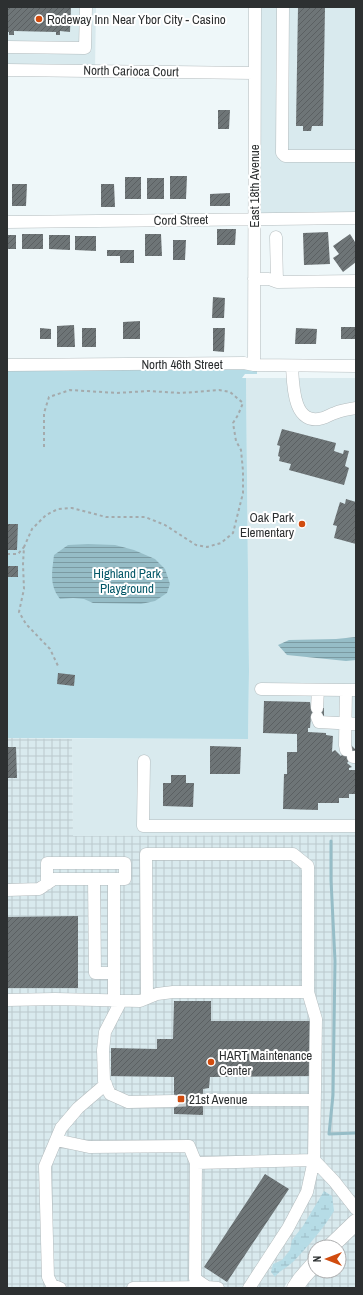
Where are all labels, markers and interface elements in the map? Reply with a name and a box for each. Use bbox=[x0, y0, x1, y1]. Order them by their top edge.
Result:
place label: Rodeway Inn Near Ybor City - Casino bbox=[47, 11, 226, 28]
marker: Rodeway Inn Near Ybor City - Casino bbox=[34, 14, 44, 24]
street label: North Carioca Court bbox=[83, 62, 179, 80]
street label: East 18th Avenue bbox=[246, 144, 263, 228]
street label: Cord Street bbox=[154, 211, 208, 229]
street label: North 46th Street bbox=[141, 356, 223, 373]
place label: Oak Park Elementary bbox=[240, 509, 295, 541]
marker: Oak Park Elementary bbox=[297, 519, 307, 529]
park label: Highland Park Playground bbox=[93, 565, 161, 597]
place label: HART Maintenance Center bbox=[219, 1047, 312, 1079]
marker: HART Maintenance Center bbox=[206, 1057, 216, 1067]
place label: 21st Avenue bbox=[189, 1091, 248, 1108]
marker: 21st Avenue bbox=[176, 1094, 186, 1104]
north arrow bbox=[307, 1239, 347, 1279]
text: N bbox=[310, 1256, 324, 1262]

